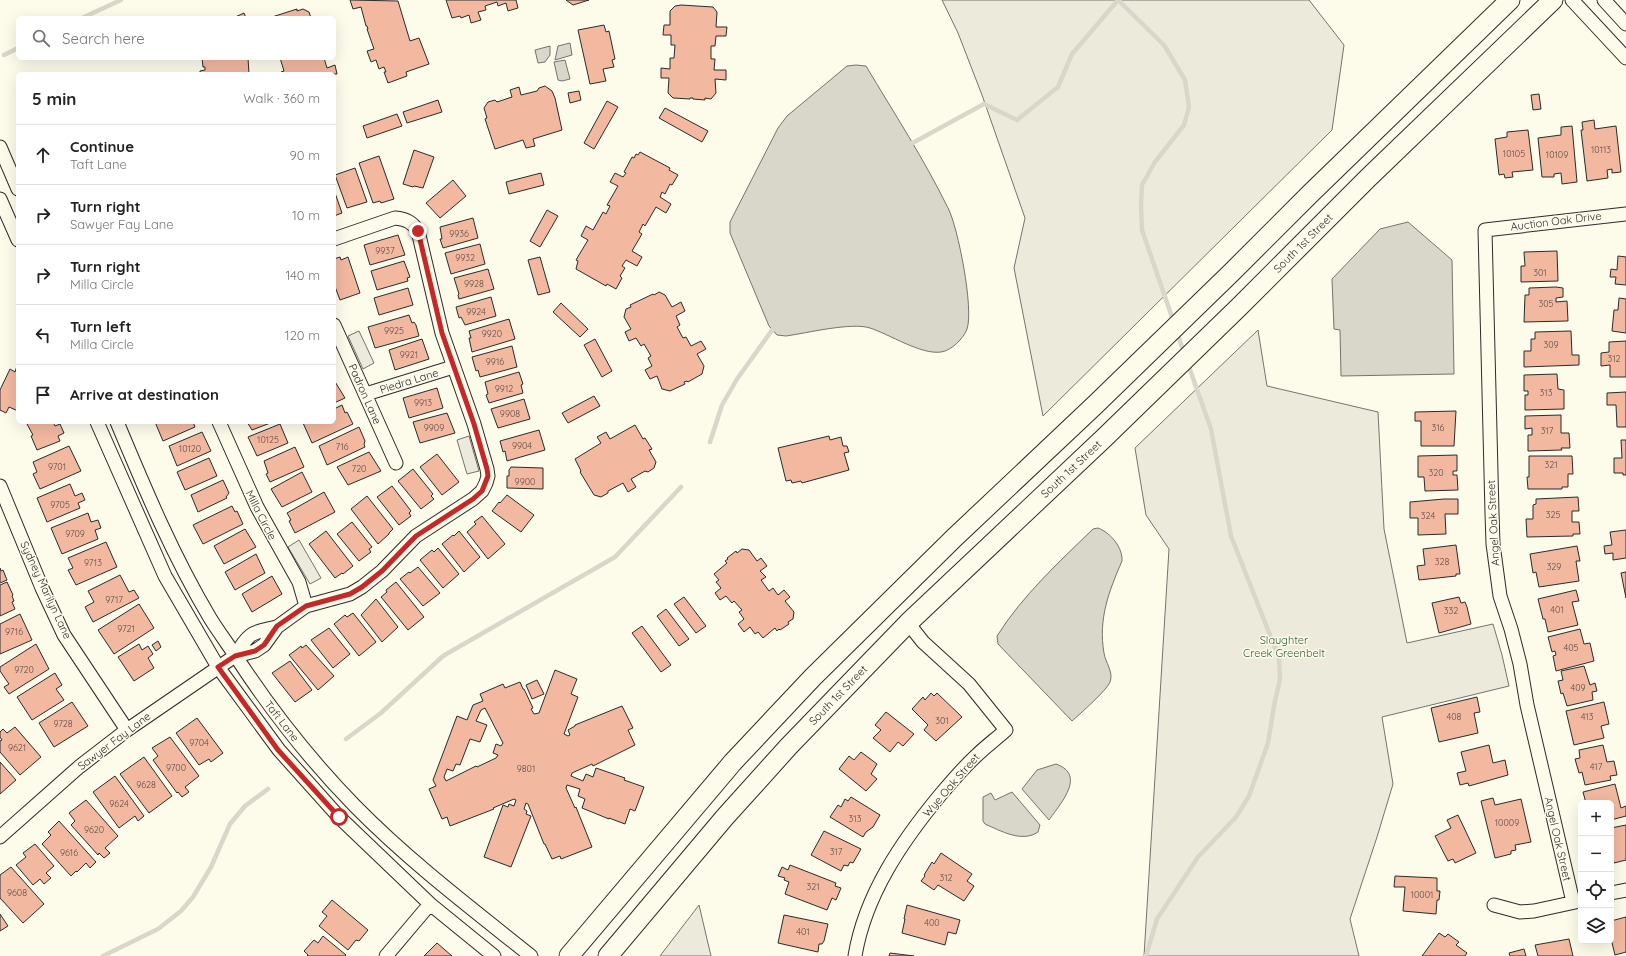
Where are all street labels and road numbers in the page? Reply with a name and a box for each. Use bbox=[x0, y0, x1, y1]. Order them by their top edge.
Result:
street label: Auction Oak Drive bbox=[1510, 208, 1602, 234]
street label: South 1st Street bbox=[1270, 210, 1336, 276]
street label: Padron Lane bbox=[345, 361, 385, 427]
street label: Piedra Lane bbox=[378, 365, 440, 397]
street label: South 1st Street bbox=[1038, 437, 1105, 501]
street label: Angel Oak Street bbox=[1484, 479, 1502, 566]
street label: Milla Circle bbox=[242, 488, 280, 542]
street label: Sydney Marilyn Lane bbox=[17, 539, 75, 641]
street label: South 1st Street bbox=[806, 662, 870, 728]
street label: Taft Lane bbox=[262, 698, 302, 744]
street label: Sawyer Fay Lane bbox=[75, 709, 153, 773]
street label: Wye Oak Street bbox=[919, 750, 983, 820]
street label: Angel Oak Street bbox=[1542, 796, 1575, 883]

